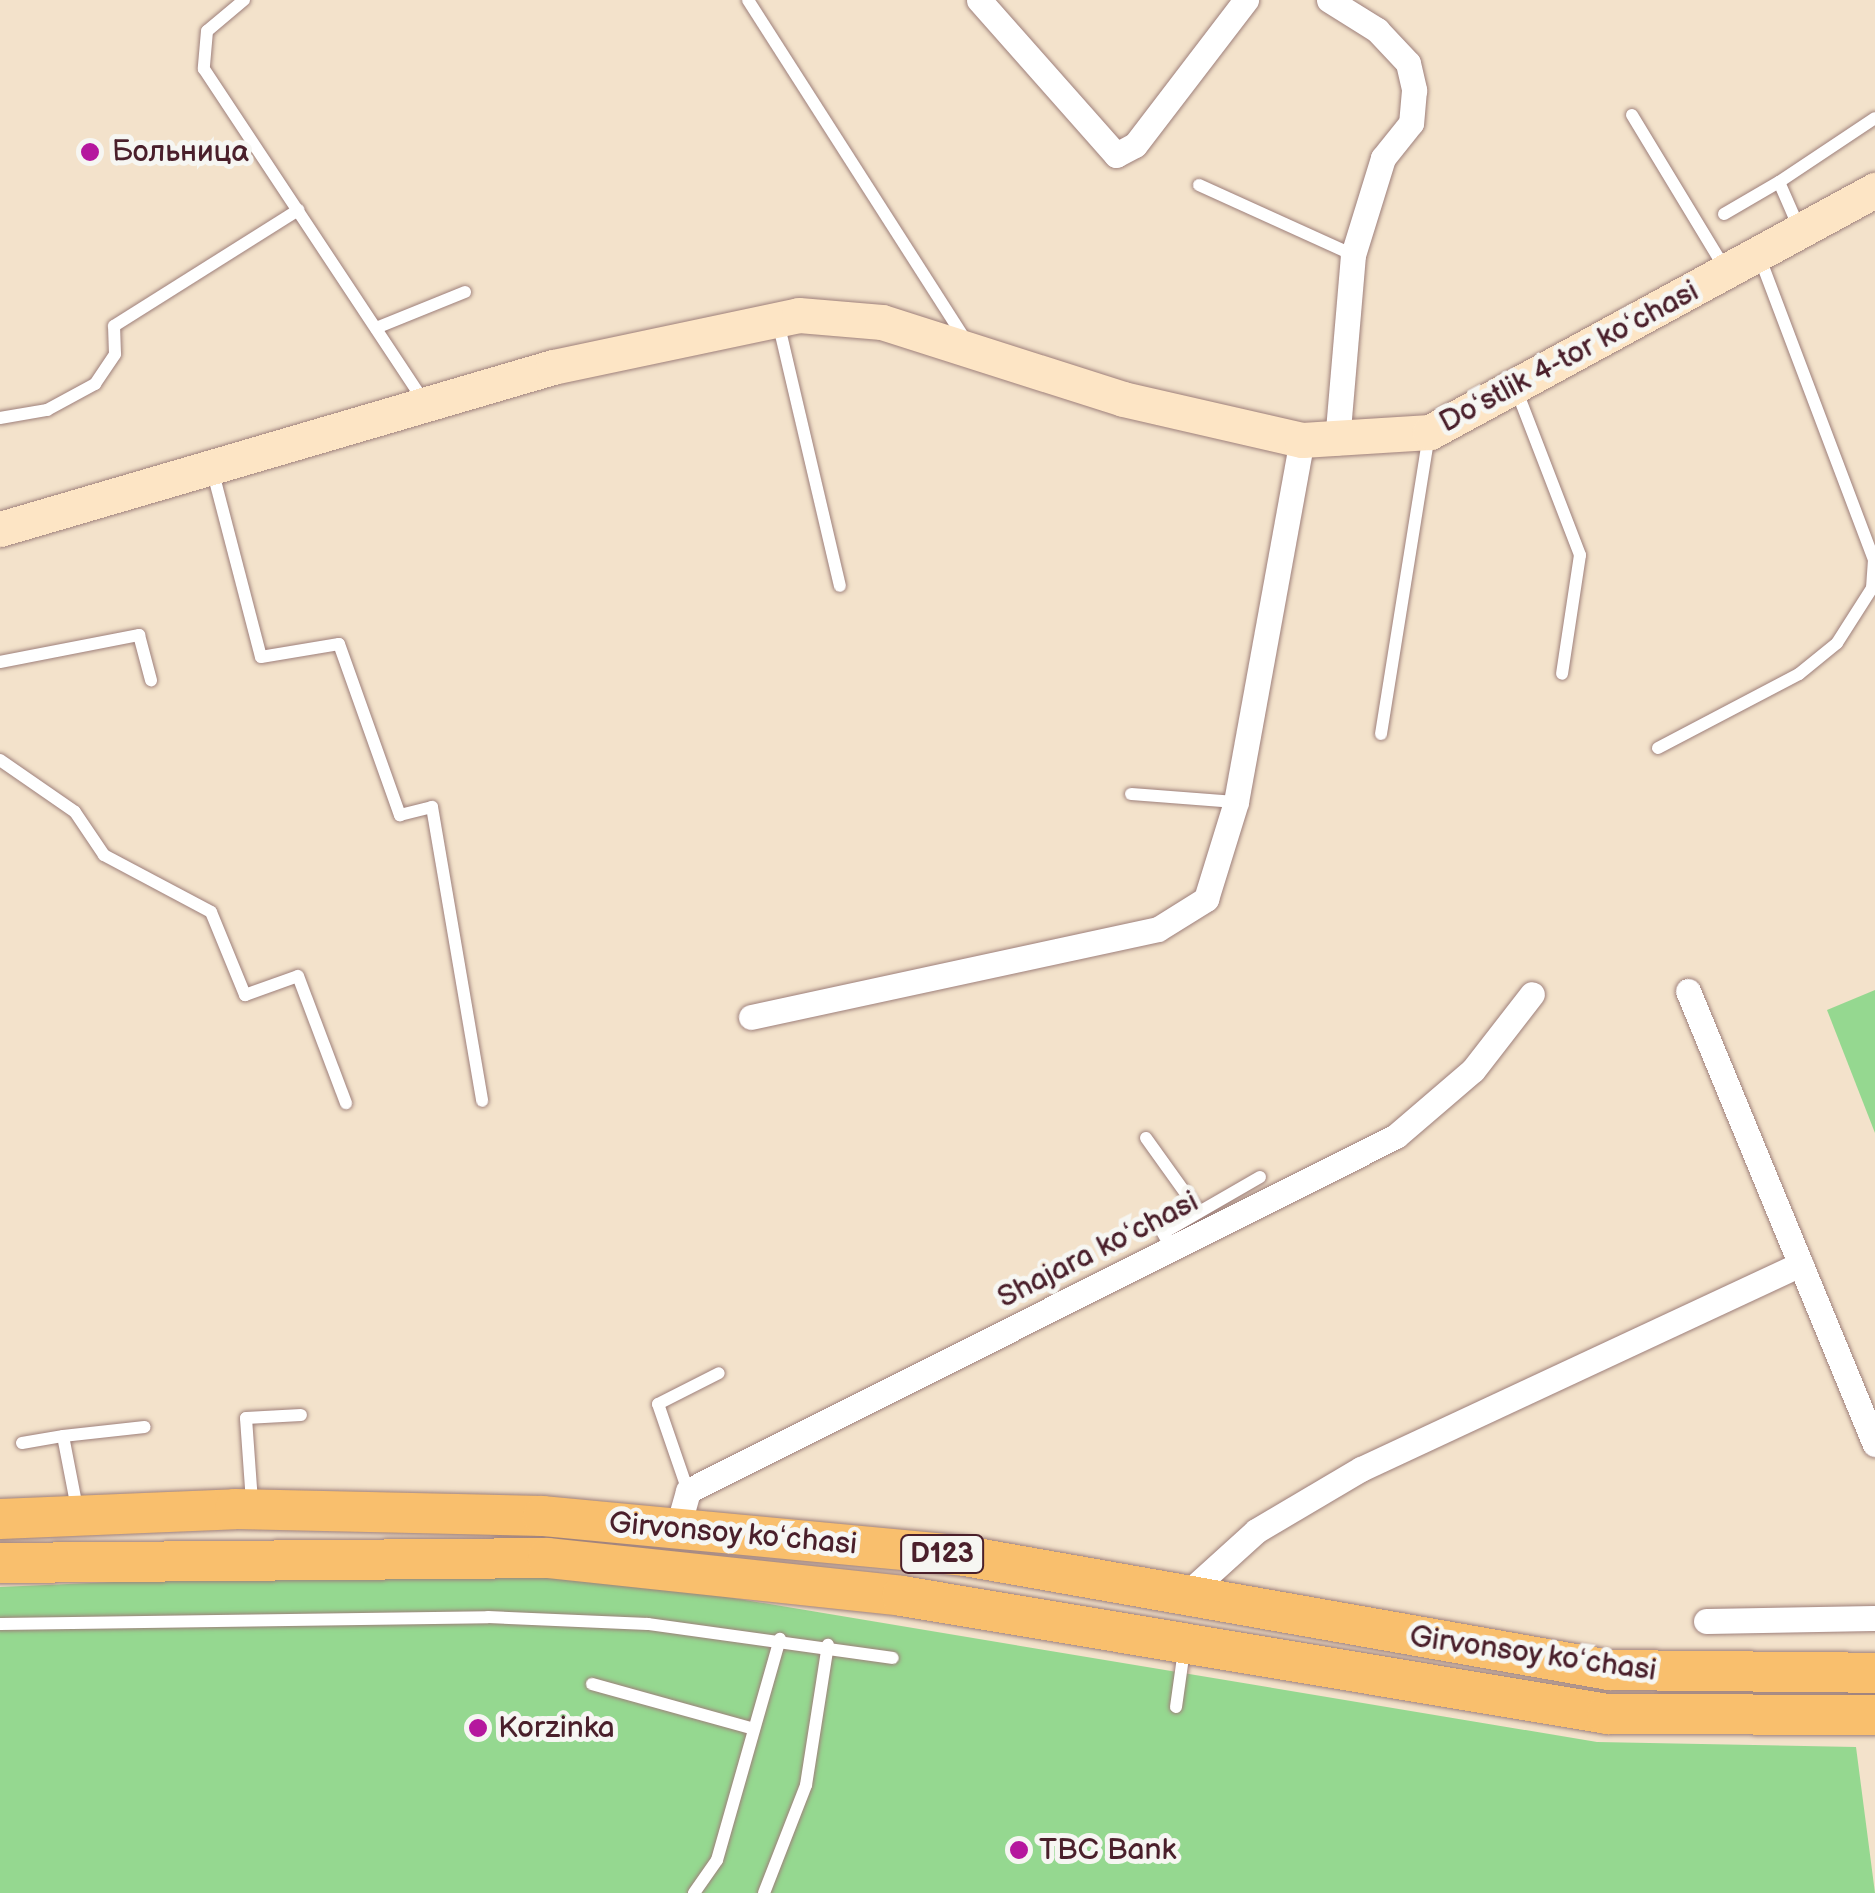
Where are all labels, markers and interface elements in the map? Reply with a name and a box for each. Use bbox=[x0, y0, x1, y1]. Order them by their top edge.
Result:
place label: Больница bbox=[112, 134, 249, 170]
marker: Больница bbox=[77, 139, 103, 165]
street label: Doʻstlik 4-tor koʻchasi bbox=[1433, 273, 1705, 441]
street label: Shajara koʻchasi bbox=[992, 1184, 1204, 1316]
street label: Girvonsoy koʻchasi bbox=[606, 1505, 860, 1563]
road number: D123 bbox=[900, 1531, 984, 1577]
street label: Girvonsoy koʻchasi bbox=[1406, 1619, 1660, 1689]
place label: Korzinka bbox=[498, 1710, 615, 1746]
marker: Korzinka bbox=[467, 1717, 489, 1739]
place label: TBC Bank bbox=[1039, 1832, 1176, 1868]
marker: TBC Bank bbox=[1008, 1839, 1030, 1861]

